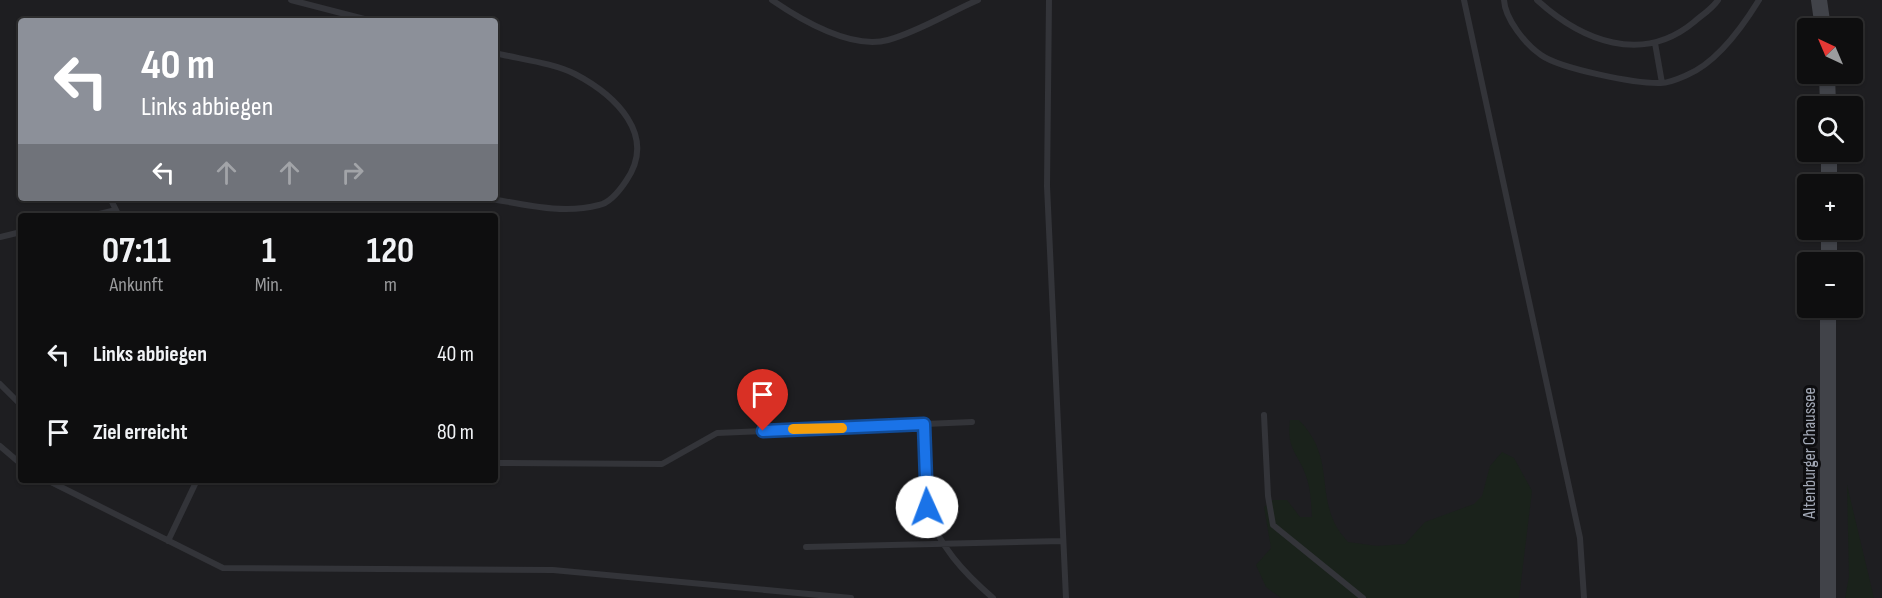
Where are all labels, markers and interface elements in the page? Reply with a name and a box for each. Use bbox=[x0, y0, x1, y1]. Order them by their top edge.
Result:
north arrow bbox=[1797, 18, 1863, 84]
map controls bbox=[1797, 18, 1863, 318]
text: 40 m bbox=[141, 40, 215, 91]
icon: left bbox=[42, 42, 120, 120]
text: Links abbiegen bbox=[141, 91, 273, 123]
button: search bbox=[1797, 96, 1863, 162]
icon: left bbox=[147, 156, 180, 189]
icon: ahead bbox=[210, 156, 243, 189]
icon: ahead bbox=[273, 156, 306, 189]
icon: right bbox=[336, 156, 369, 189]
button: + bbox=[1797, 174, 1863, 240]
text: 07:11 bbox=[102, 230, 171, 273]
text: 1 bbox=[262, 230, 276, 273]
text: 120 bbox=[367, 230, 414, 273]
button: − bbox=[1797, 252, 1863, 318]
text: Ankunft bbox=[109, 273, 163, 297]
text: Min. bbox=[255, 273, 283, 297]
text: m bbox=[384, 273, 397, 297]
icon: left bbox=[42, 338, 75, 371]
text: Links abbiegen bbox=[93, 341, 207, 368]
text: 40 m bbox=[437, 341, 474, 368]
pin bbox=[737, 369, 788, 431]
icon: arrive bbox=[746, 378, 779, 411]
street label: Altenburger Chaussee bbox=[1799, 387, 1820, 520]
icon: arrive bbox=[42, 416, 75, 449]
text: Ziel erreicht bbox=[93, 419, 188, 446]
text: 80 m bbox=[437, 419, 474, 446]
position arrow bbox=[895, 475, 959, 539]

